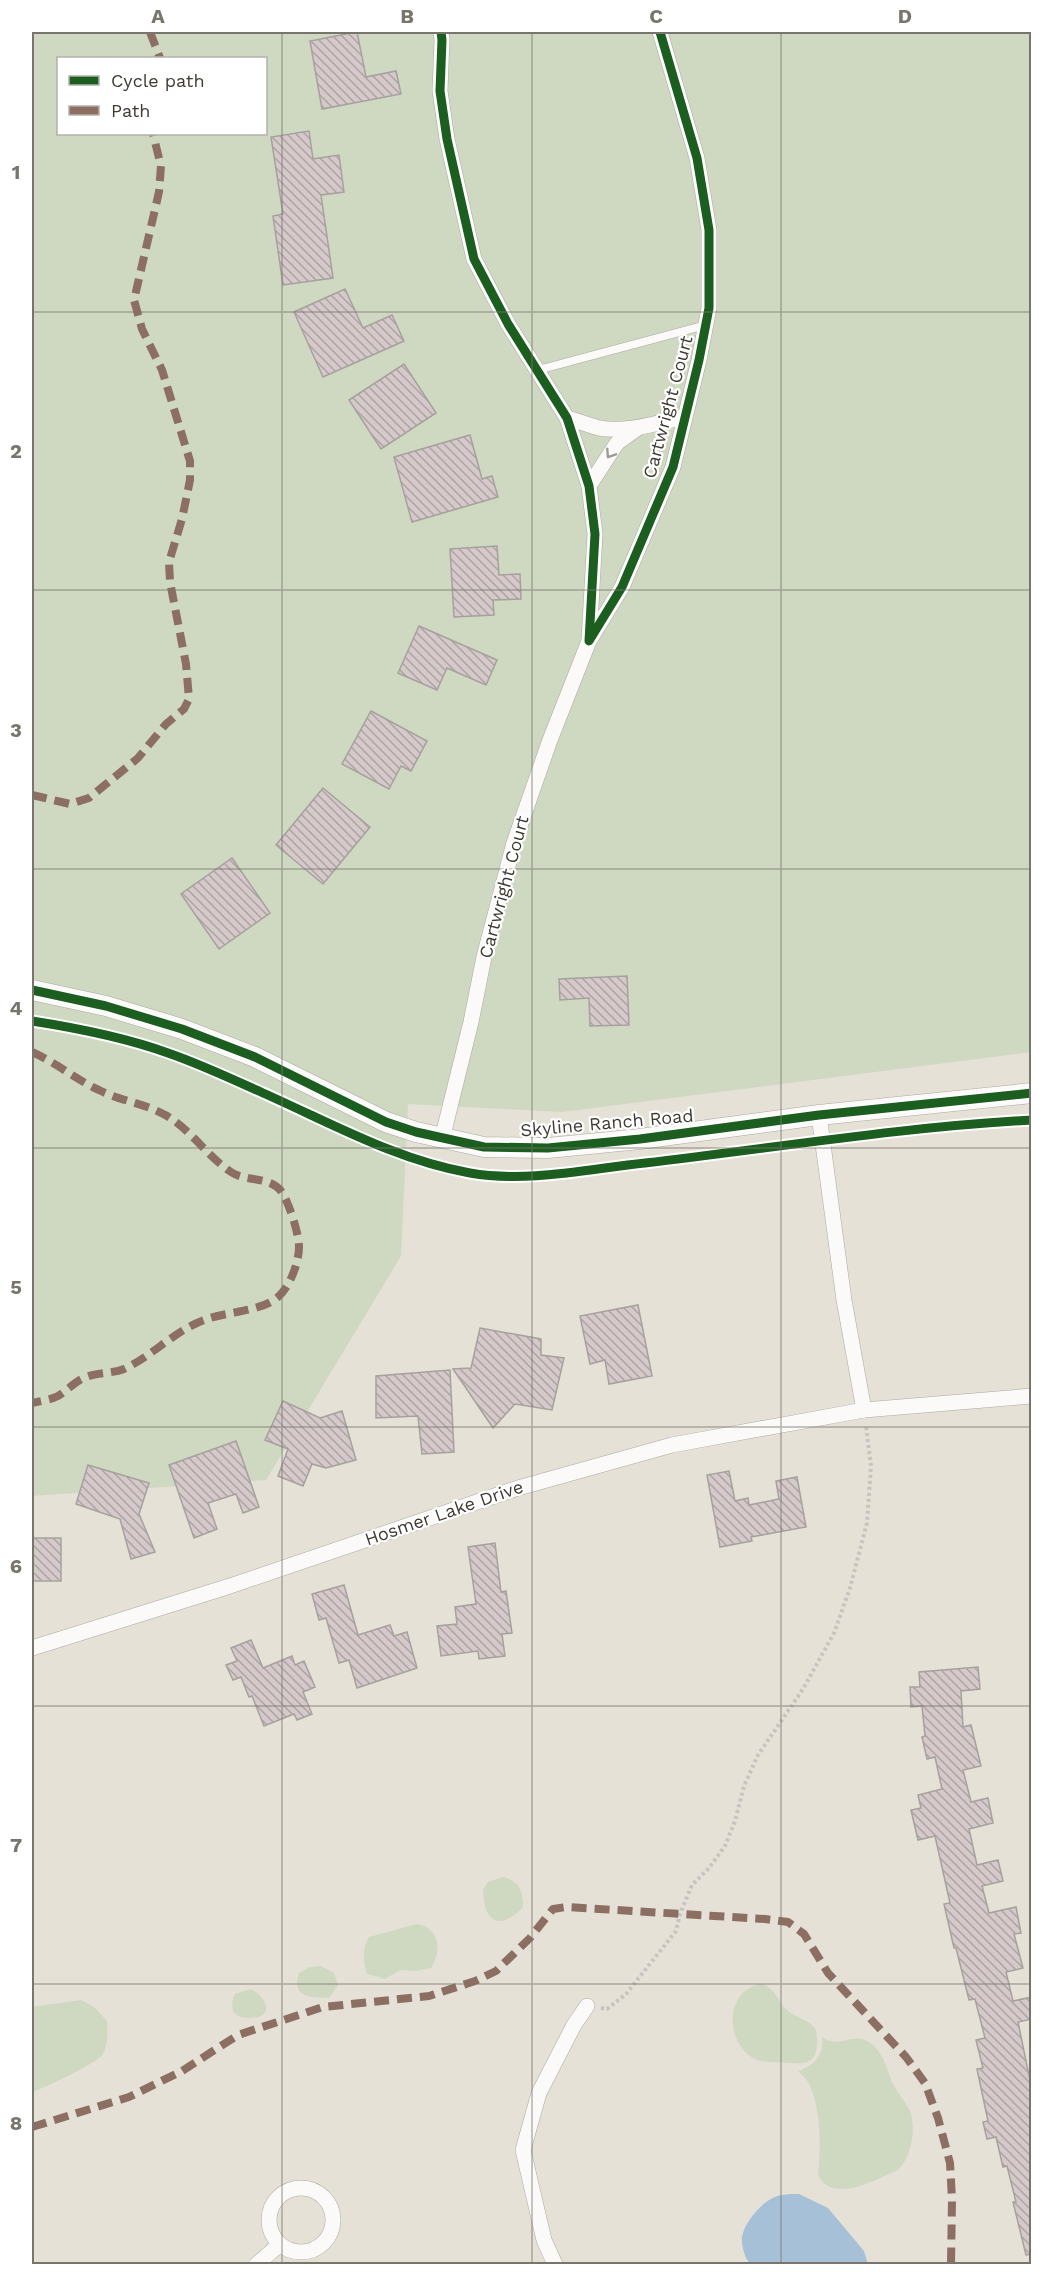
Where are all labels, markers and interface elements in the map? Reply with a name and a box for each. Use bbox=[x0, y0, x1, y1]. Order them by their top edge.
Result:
text: A bbox=[151, 4, 165, 28]
text: B bbox=[400, 4, 414, 28]
text: C bbox=[649, 4, 663, 28]
text: D bbox=[898, 4, 912, 28]
legend bbox=[57, 57, 267, 135]
text: Cycle path bbox=[111, 70, 205, 91]
text: Path bbox=[111, 100, 151, 121]
text: 1 bbox=[12, 160, 20, 184]
street label: Cartwright Court bbox=[638, 333, 697, 481]
text: 2 bbox=[10, 439, 22, 463]
one-way arrow bbox=[607, 447, 618, 458]
text: 3 bbox=[10, 718, 22, 742]
street label: Cartwright Court bbox=[474, 813, 533, 961]
text: 4 bbox=[10, 996, 23, 1020]
street label: Skyline Ranch Road bbox=[520, 1104, 694, 1141]
text: 5 bbox=[10, 1275, 22, 1299]
street label: Hosmer Lake Drive bbox=[362, 1476, 526, 1549]
text: 6 bbox=[10, 1554, 22, 1578]
text: 7 bbox=[10, 1833, 22, 1857]
text: 8 bbox=[10, 2111, 22, 2135]

